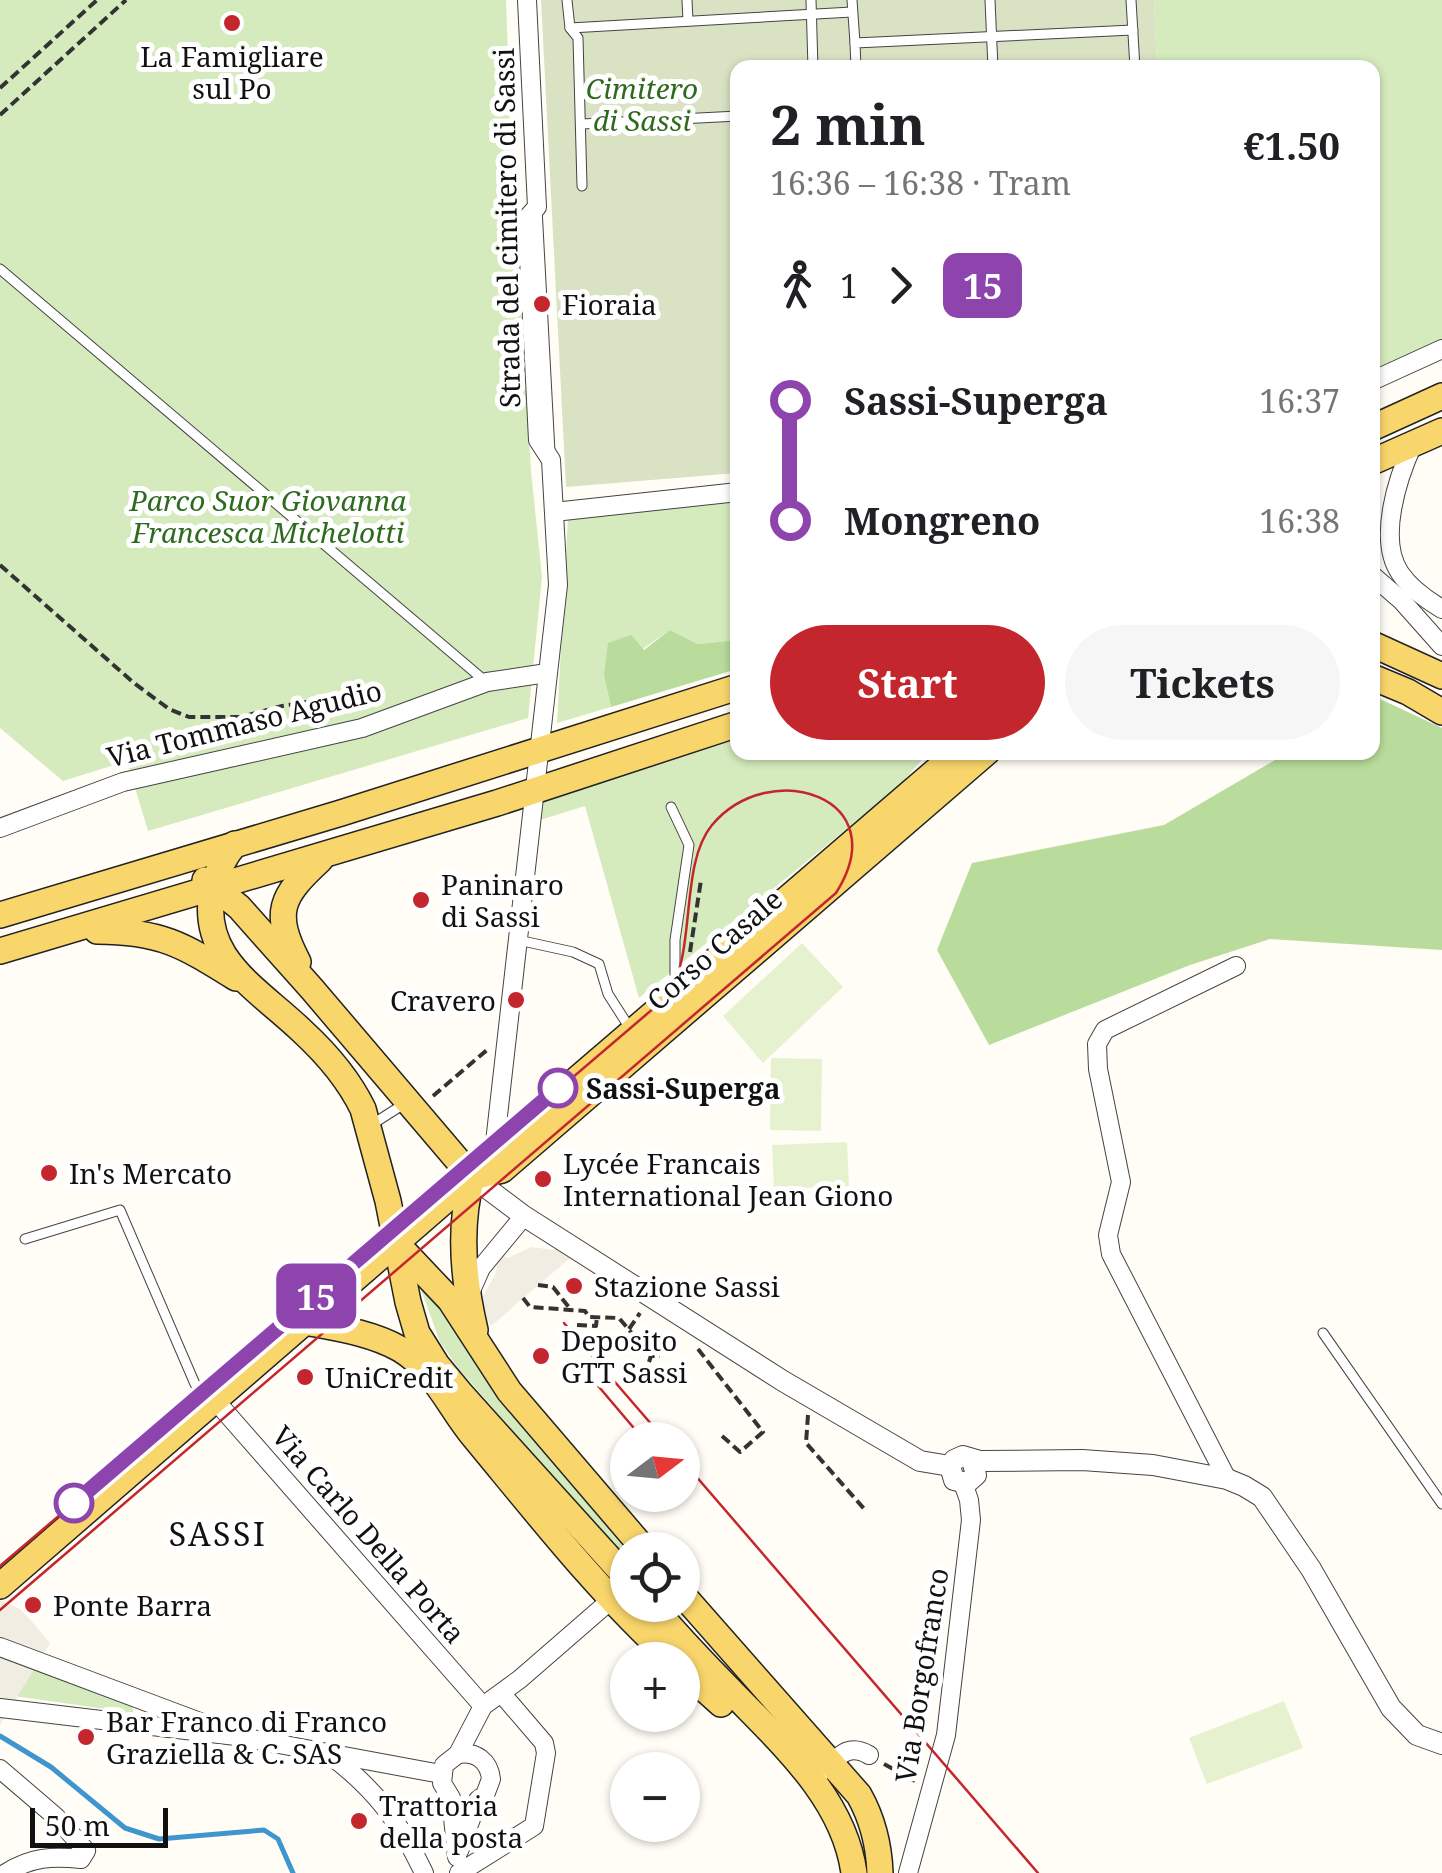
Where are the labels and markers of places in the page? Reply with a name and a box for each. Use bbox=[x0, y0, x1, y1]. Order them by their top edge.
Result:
marker: La Famigliare sul Po bbox=[221, 12, 243, 34]
place label: La Famigliare sul Po bbox=[140, 37, 324, 107]
place label: Fioraia bbox=[562, 285, 657, 323]
marker: Fioraia bbox=[531, 293, 553, 315]
place label: Paninaro di Sassi bbox=[441, 865, 564, 935]
marker: Paninaro di Sassi bbox=[410, 889, 432, 911]
place label: Cravero bbox=[390, 981, 496, 1019]
marker: Cravero bbox=[505, 989, 527, 1011]
marker: Sassi-Superga bbox=[539, 1069, 577, 1107]
place label: Sassi-Superga bbox=[586, 1069, 781, 1107]
place label: Lycée Francais International Jean Giono bbox=[563, 1144, 893, 1214]
place label: In's Mercato bbox=[69, 1154, 232, 1192]
marker: In's Mercato bbox=[38, 1162, 60, 1184]
marker: Lycée Francais International Jean Giono bbox=[532, 1168, 554, 1190]
place label: Stazione Sassi bbox=[594, 1267, 780, 1305]
marker: Stazione Sassi bbox=[563, 1275, 585, 1297]
place label: Deposito GTT Sassi bbox=[561, 1321, 687, 1391]
marker: Deposito GTT Sassi bbox=[530, 1345, 552, 1367]
place label: UniCredit bbox=[325, 1358, 454, 1396]
marker: UniCredit bbox=[294, 1366, 316, 1388]
unlabelled marker bbox=[55, 1484, 93, 1522]
place label: Ponte Barra bbox=[53, 1586, 212, 1624]
marker: Ponte Barra bbox=[22, 1594, 44, 1616]
place label: Bar Franco di Franco Graziella & C. SAS bbox=[106, 1702, 387, 1772]
marker: Bar Franco di Franco Graziella & C. SAS bbox=[75, 1726, 97, 1748]
place label: Trattoria della posta bbox=[379, 1786, 523, 1856]
marker: Trattoria della posta bbox=[348, 1810, 370, 1832]

